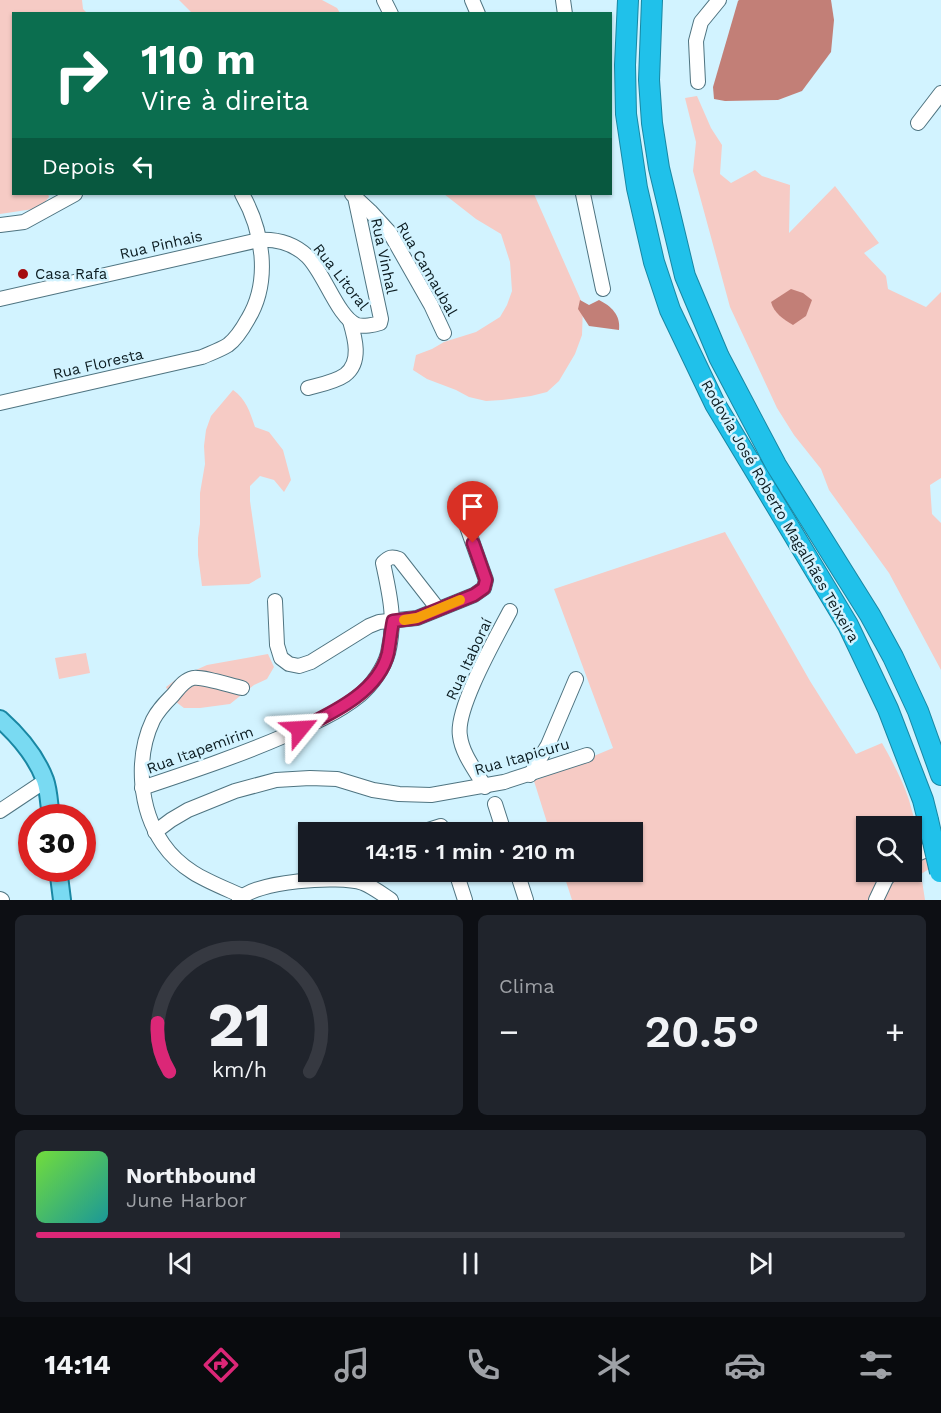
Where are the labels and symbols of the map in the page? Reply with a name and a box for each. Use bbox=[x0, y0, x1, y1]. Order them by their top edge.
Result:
street label: Rua Vinhal bbox=[367, 216, 401, 296]
street label: Rua Camaubal bbox=[393, 219, 461, 320]
street label: Rua Pinhais bbox=[118, 227, 204, 263]
street label: Rua Litoral bbox=[309, 240, 373, 314]
place label: Casa Rafa bbox=[35, 265, 108, 283]
marker: Casa Rafa bbox=[16, 267, 30, 281]
street label: Rua Floresta bbox=[51, 345, 145, 383]
street label: Rodovia José Roberto Magalhães Teixeira bbox=[697, 377, 863, 646]
pin bbox=[447, 481, 498, 543]
street label: Rua Itaboraí bbox=[442, 615, 496, 703]
position arrow bbox=[268, 697, 332, 761]
street label: Rua Itapemirim bbox=[144, 722, 256, 778]
street label: Rua Itapicuru bbox=[472, 735, 572, 779]
speed limit sign: 30 bbox=[18, 804, 96, 882]

